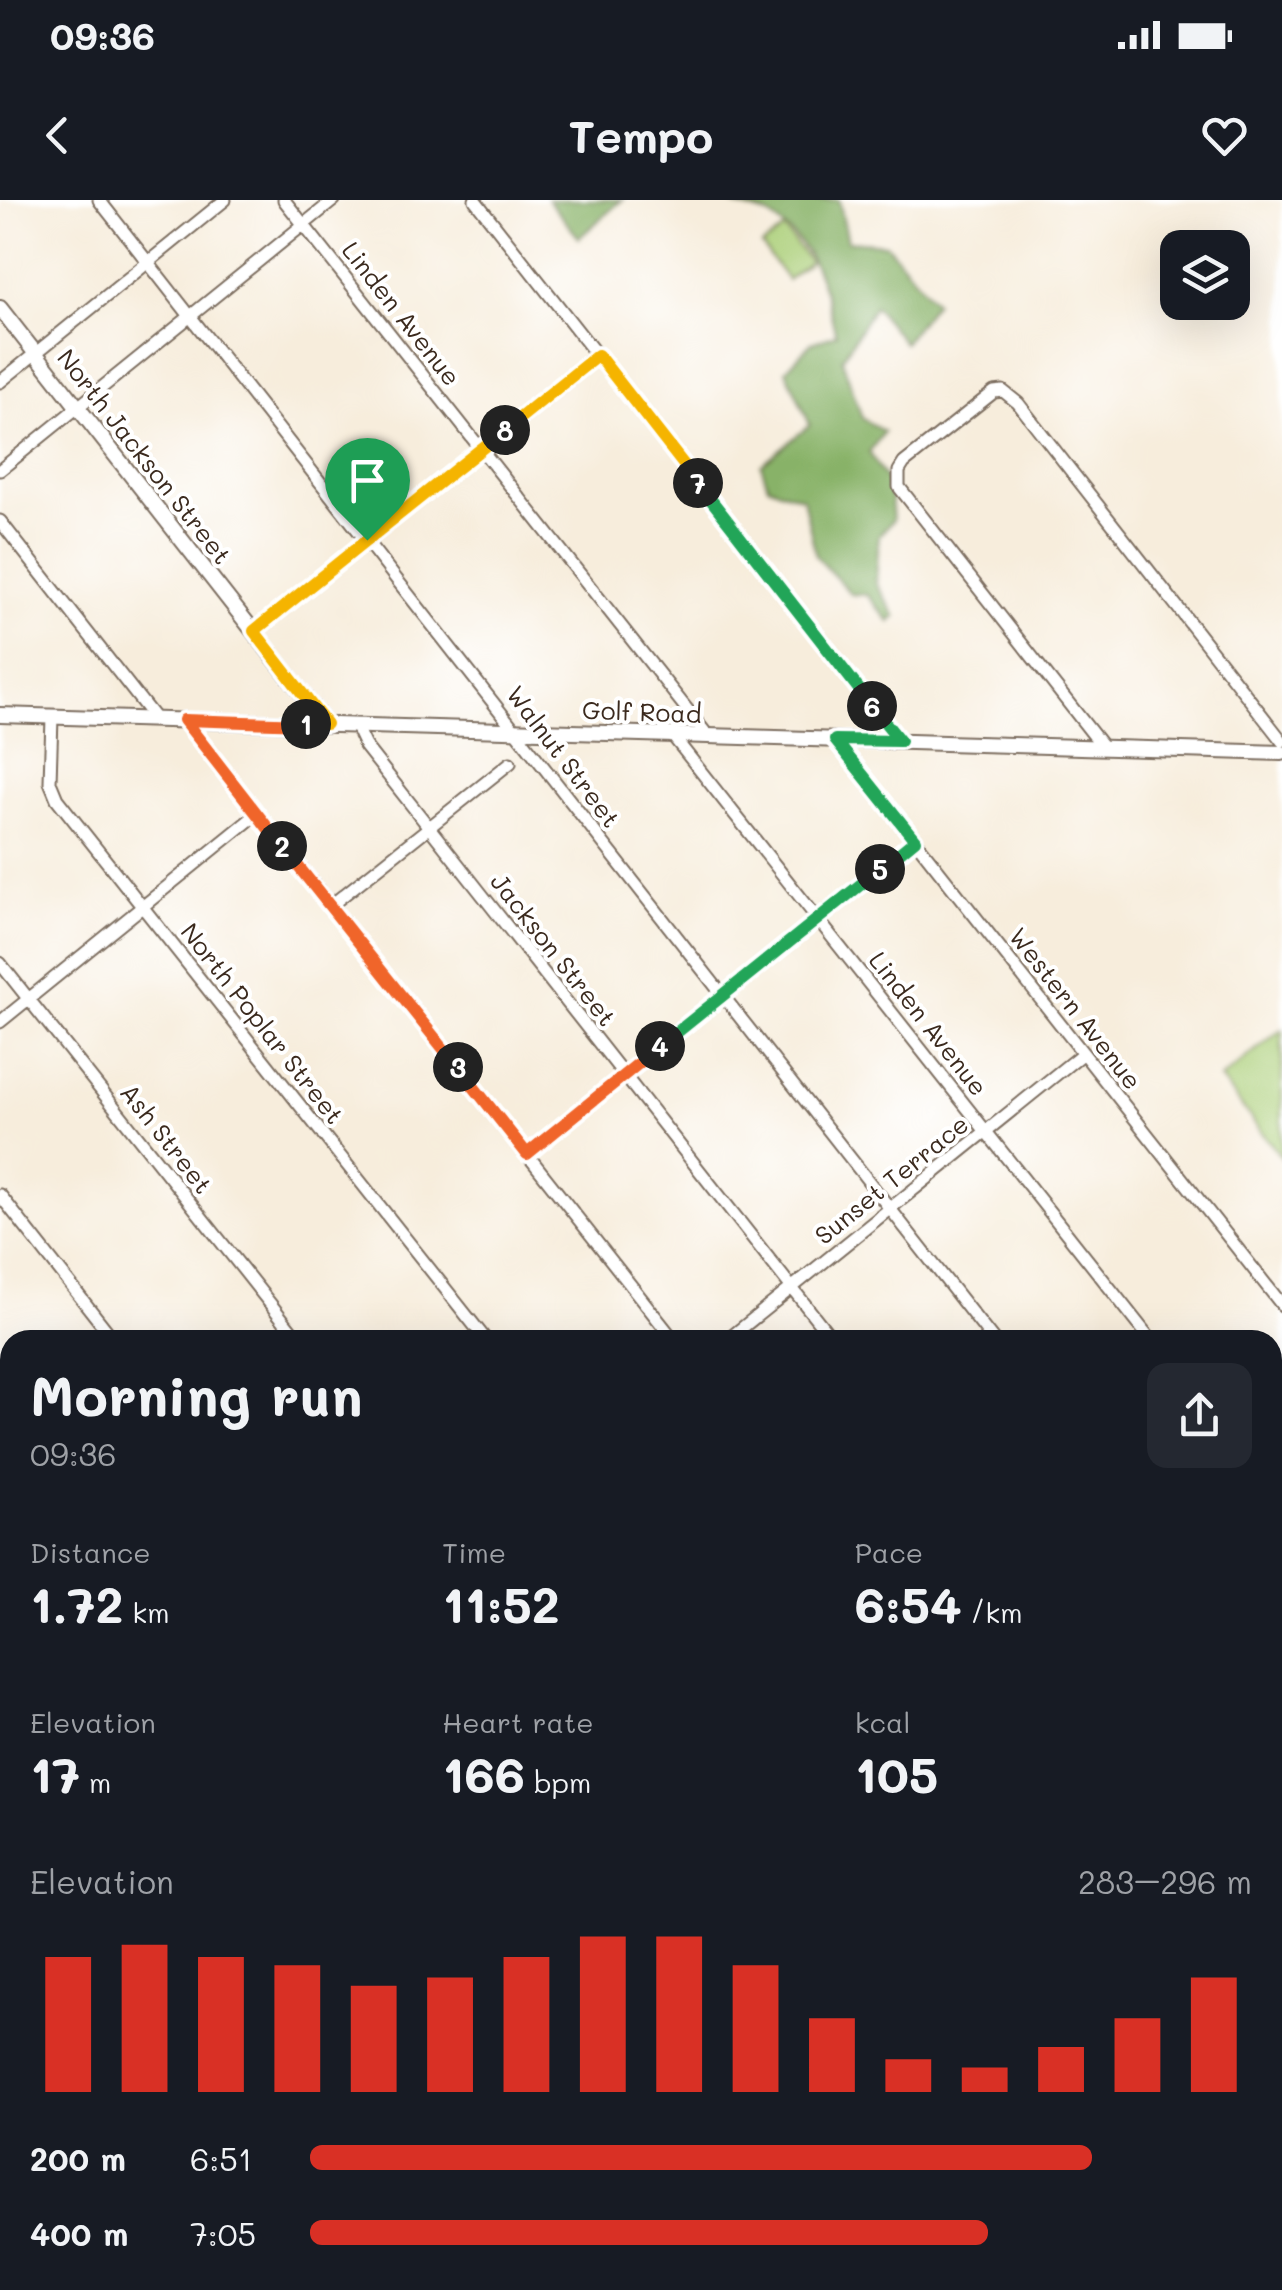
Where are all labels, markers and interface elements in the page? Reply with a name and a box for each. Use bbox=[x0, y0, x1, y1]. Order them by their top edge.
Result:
text: 09:36 bbox=[50, 10, 155, 60]
text: Tempo bbox=[569, 106, 713, 164]
icon: back bbox=[30, 108, 85, 163]
icon: heart bbox=[1197, 108, 1252, 163]
map controls bbox=[1160, 230, 1250, 320]
button: layers bbox=[1160, 230, 1250, 320]
street label: Linden Avenue bbox=[336, 234, 468, 392]
street label: North Jackson Street bbox=[51, 342, 239, 570]
pin: 8 bbox=[480, 405, 530, 455]
text: 8 bbox=[496, 412, 514, 448]
pin bbox=[325, 438, 410, 541]
icon: arrive bbox=[340, 453, 395, 508]
pin: 7 bbox=[673, 458, 723, 508]
text: 7 bbox=[690, 465, 706, 501]
street label: Walnut Street bbox=[500, 679, 628, 833]
pin: 6 bbox=[847, 681, 897, 731]
text: 6 bbox=[864, 688, 880, 724]
street label: Golf Road bbox=[582, 693, 702, 729]
pin: 1 bbox=[281, 699, 331, 749]
text: 1 bbox=[300, 706, 312, 742]
pin: 2 bbox=[257, 821, 307, 871]
text: 2 bbox=[274, 828, 290, 864]
pin: 5 bbox=[855, 844, 905, 894]
text: 5 bbox=[872, 851, 888, 887]
street label: Jackson Street bbox=[484, 866, 624, 1032]
street label: North Poplar Street bbox=[175, 916, 351, 1130]
street label: Western Avenue bbox=[1003, 921, 1149, 1095]
street label: Linden Avenue bbox=[863, 944, 995, 1102]
pin: 4 bbox=[635, 1021, 685, 1071]
text: 4 bbox=[651, 1028, 669, 1064]
pin: 3 bbox=[433, 1042, 483, 1092]
text: 3 bbox=[450, 1049, 466, 1085]
street label: Ash Street bbox=[114, 1076, 220, 1200]
street label: Sunset Terrace bbox=[808, 1107, 974, 1251]
text: Morning run bbox=[30, 1358, 363, 1430]
button: share bbox=[1147, 1363, 1252, 1468]
text: 09:36 bbox=[30, 1432, 117, 1474]
text: Distance bbox=[30, 1534, 151, 1570]
text: Time bbox=[442, 1534, 506, 1570]
text: Pace bbox=[855, 1534, 923, 1570]
text: 1.72 bbox=[30, 1570, 123, 1636]
text: 11:52 bbox=[442, 1570, 560, 1636]
text: 6:54 bbox=[855, 1570, 962, 1636]
text: km bbox=[123, 1594, 170, 1630]
text: /km bbox=[962, 1594, 1023, 1630]
text: Elevation bbox=[30, 1704, 156, 1740]
text: Heart rate bbox=[442, 1704, 594, 1740]
text: kcal bbox=[855, 1704, 910, 1740]
text: 17 bbox=[30, 1740, 80, 1806]
text: 166 bbox=[442, 1740, 525, 1806]
text: 105 bbox=[855, 1740, 938, 1806]
text: m bbox=[80, 1764, 111, 1800]
text: bpm bbox=[525, 1764, 591, 1800]
text: Elevation bbox=[30, 1860, 174, 1902]
text: 283–296 m bbox=[1078, 1860, 1252, 1902]
text: 200 m bbox=[30, 2137, 126, 2179]
text: 6:51 bbox=[190, 2137, 252, 2179]
text: 400 m bbox=[30, 2212, 128, 2254]
text: 7:05 bbox=[190, 2212, 256, 2254]

